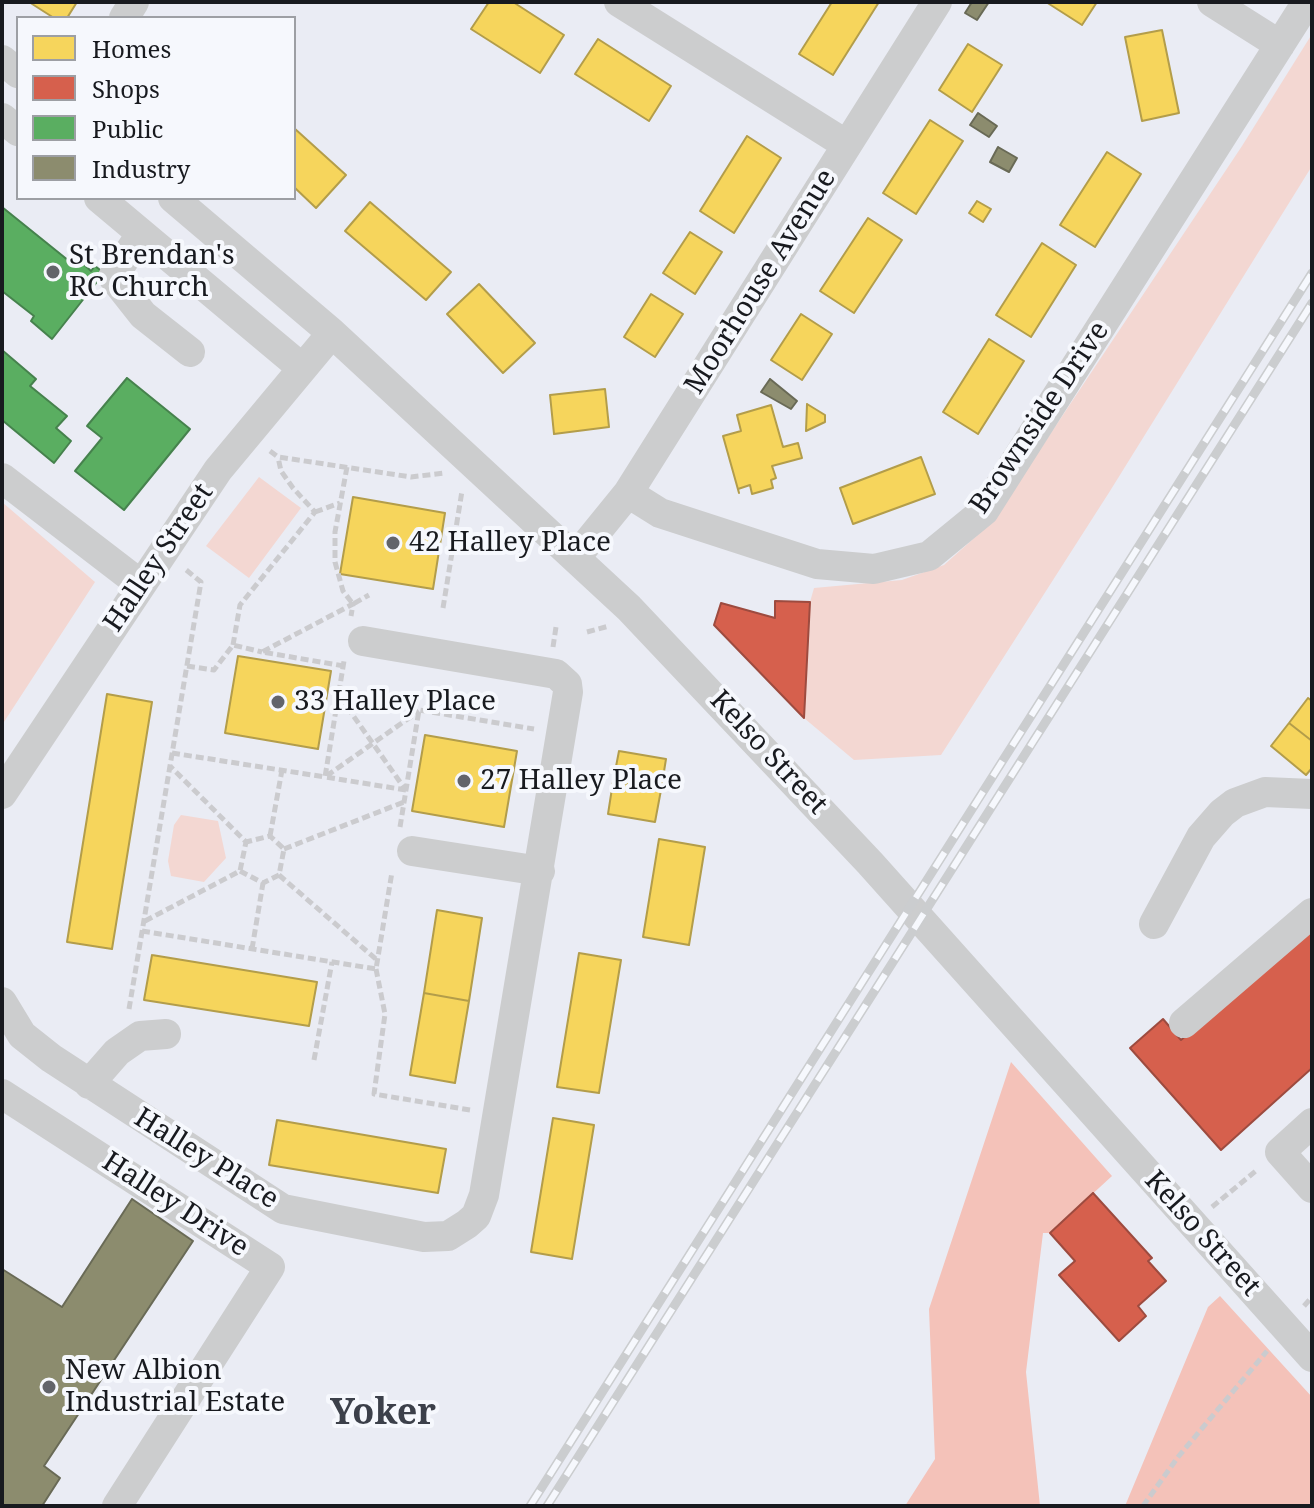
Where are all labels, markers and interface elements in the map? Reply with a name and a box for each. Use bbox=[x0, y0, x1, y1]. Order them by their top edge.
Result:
legend bbox=[16, 16, 296, 200]
text: Homes bbox=[92, 32, 171, 65]
text: Shops bbox=[92, 72, 160, 105]
text: Public bbox=[92, 112, 163, 145]
text: Industry bbox=[92, 152, 190, 185]
street label: Moorhouse Avenue bbox=[678, 164, 844, 400]
place label: St Brendan's RC Church bbox=[69, 239, 235, 305]
marker: St Brendan's RC Church bbox=[44, 263, 62, 281]
street label: Brownside Drive bbox=[963, 316, 1117, 520]
street label: Halley Street bbox=[97, 478, 221, 638]
place label: 42 Halley Place bbox=[409, 526, 611, 560]
marker: 42 Halley Place bbox=[384, 534, 402, 552]
street label: Kelso Street bbox=[702, 684, 834, 822]
place label: 33 Halley Place bbox=[294, 685, 496, 719]
marker: 33 Halley Place bbox=[269, 693, 287, 711]
place label: 27 Halley Place bbox=[480, 764, 682, 798]
marker: 27 Halley Place bbox=[455, 772, 473, 790]
street label: Halley Place bbox=[128, 1101, 284, 1217]
street label: Halley Drive bbox=[96, 1145, 254, 1265]
street label: Kelso Street bbox=[1137, 1164, 1267, 1304]
place label: New Albion Industrial Estate bbox=[65, 1354, 285, 1420]
marker: New Albion Industrial Estate bbox=[40, 1378, 58, 1396]
district label: Yoker bbox=[330, 1392, 436, 1436]

